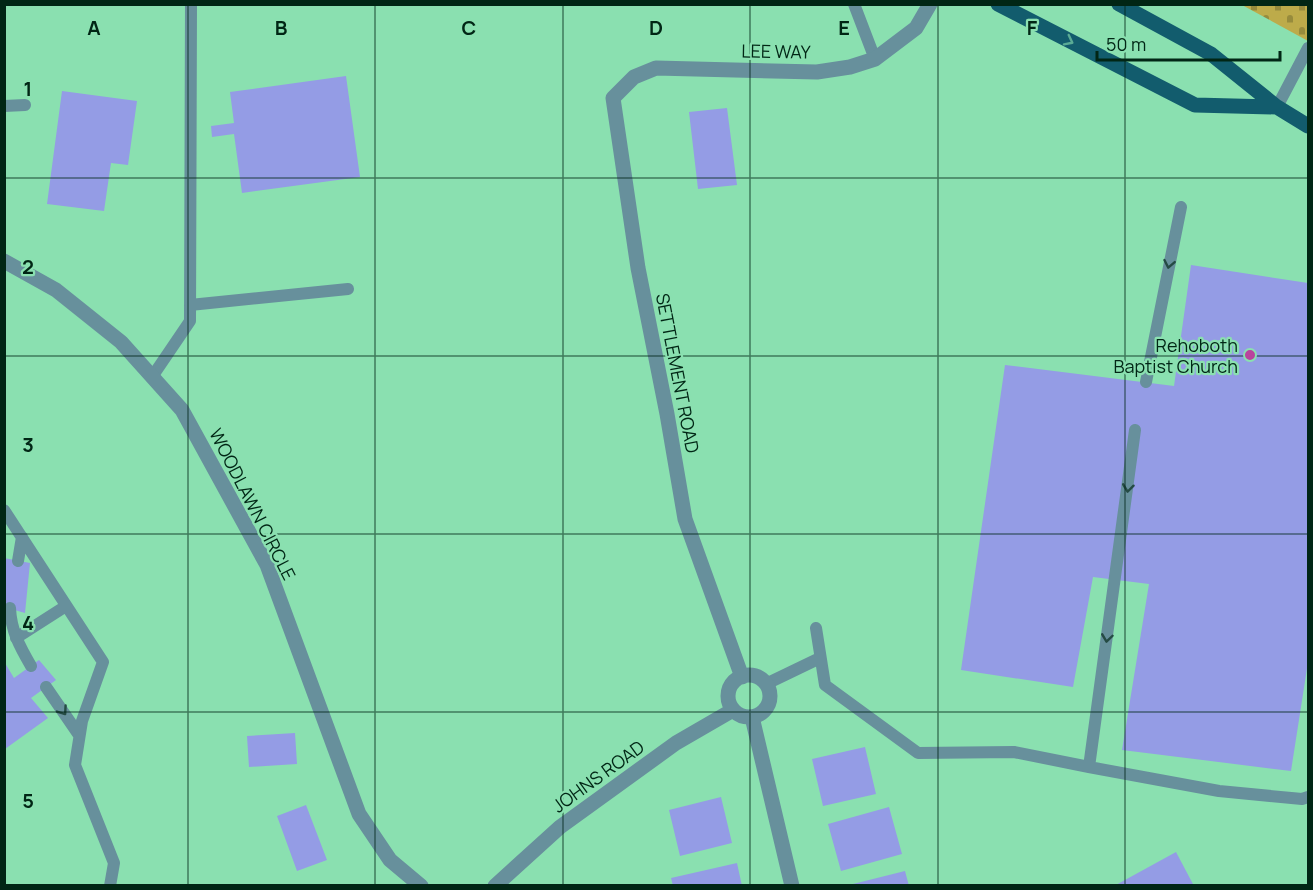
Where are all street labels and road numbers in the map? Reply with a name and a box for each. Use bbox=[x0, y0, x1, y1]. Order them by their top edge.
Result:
street label: LEE WAY bbox=[741, 38, 812, 64]
street label: SETTLEMENT ROAD bbox=[651, 291, 705, 455]
street label: WOODLAWN CIRCLE bbox=[204, 424, 302, 584]
street label: JOHNS ROAD bbox=[547, 734, 649, 818]

